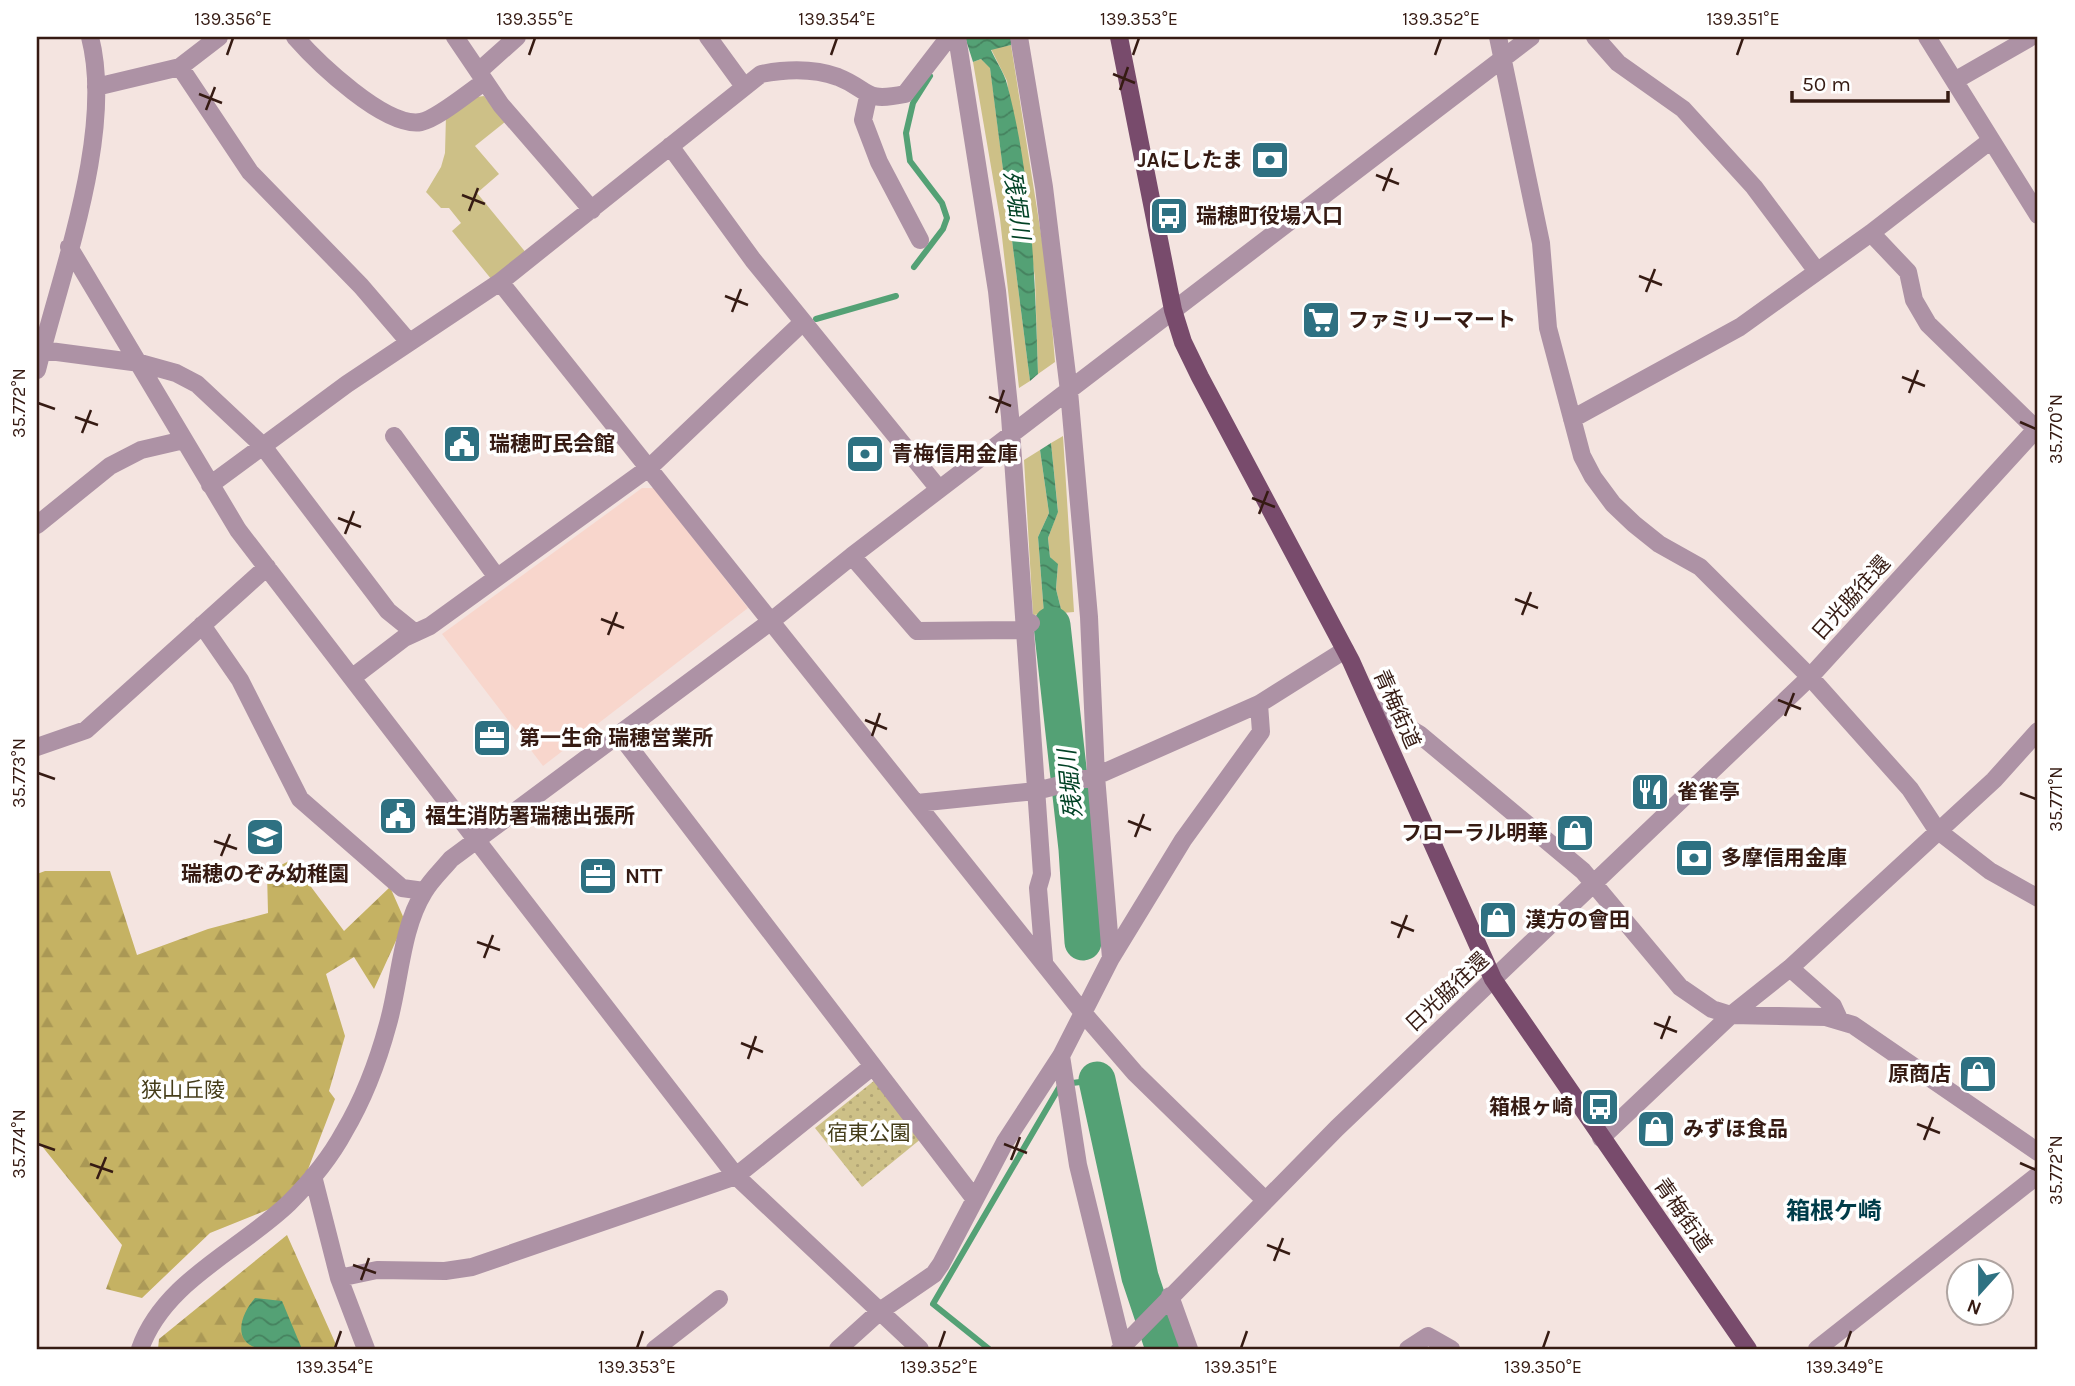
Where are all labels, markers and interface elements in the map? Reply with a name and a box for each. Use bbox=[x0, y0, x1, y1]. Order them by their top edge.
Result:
text: 139.356°E bbox=[194, 8, 272, 30]
text: 139.355°E bbox=[496, 8, 574, 30]
text: 139.354°E bbox=[798, 8, 876, 30]
text: 139.353°E bbox=[1100, 8, 1178, 30]
text: 139.352°E bbox=[1402, 8, 1480, 30]
text: 139.351°E bbox=[1706, 8, 1780, 30]
scale bar bbox=[1792, 60, 1947, 104]
text: 50 m bbox=[1802, 72, 1851, 96]
bank icon: JAにしたま bbox=[1249, 139, 1291, 181]
place label: JAにしたま bbox=[1137, 148, 1243, 172]
water label: 残堀川 bbox=[998, 169, 1035, 244]
bus stop icon: 瑞穂町役場入口 bbox=[1148, 195, 1190, 237]
place label: 瑞穂町役場入口 bbox=[1196, 204, 1343, 228]
supermarket icon: ファミリーマート bbox=[1300, 299, 1342, 341]
place label: ファミリーマート bbox=[1348, 308, 1516, 332]
text: 35.772°N bbox=[8, 368, 30, 438]
text: 35.770°N bbox=[2045, 394, 2067, 464]
public building icon: 瑞穂町民会館 bbox=[441, 423, 483, 465]
place label: 瑞穂町民会館 bbox=[489, 432, 615, 456]
bank icon: 青梅信用金庫 bbox=[844, 433, 886, 475]
place label: 青梅信用金庫 bbox=[892, 442, 1018, 466]
street label: 日光脇往還 bbox=[1807, 551, 1895, 645]
street label: 青梅街道 bbox=[1369, 666, 1425, 752]
office icon: 第一生命 瑞穂営業所 bbox=[471, 717, 513, 759]
place label: 第一生命 瑞穂営業所 bbox=[519, 726, 713, 750]
text: 35.773°N bbox=[8, 738, 30, 808]
water label: 残堀川 bbox=[1053, 745, 1088, 820]
text: 35.771°N bbox=[2045, 766, 2067, 832]
restaurant icon: 雀雀亭 bbox=[1629, 771, 1671, 813]
place label: 雀雀亭 bbox=[1677, 780, 1740, 804]
public building icon: 福生消防署瑞穂出張所 bbox=[377, 795, 419, 837]
place label: 福生消防署瑞穂出張所 bbox=[425, 804, 635, 828]
shop icon: フローラル明華 bbox=[1554, 812, 1596, 854]
school or university icon: 瑞穂のぞみ幼稚園 bbox=[244, 816, 286, 858]
place label: フローラル明華 bbox=[1401, 821, 1548, 845]
bank icon: 多摩信用金庫 bbox=[1673, 837, 1715, 879]
place label: 多摩信用金庫 bbox=[1721, 846, 1847, 870]
office icon: NTT bbox=[577, 855, 619, 897]
place label: 瑞穂のぞみ幼稚園 bbox=[181, 862, 349, 886]
place label: NTT bbox=[625, 864, 663, 888]
shop icon: 漢方の會田 bbox=[1477, 899, 1519, 941]
place label: 漢方の會田 bbox=[1525, 908, 1630, 932]
street label: 日光脇往還 bbox=[1400, 947, 1494, 1037]
shop icon: 原商店 bbox=[1957, 1053, 1999, 1095]
place label: 原商店 bbox=[1888, 1062, 1951, 1086]
park label: 狭山丘陵 bbox=[141, 1078, 225, 1102]
bus stop icon: 箱根ヶ崎 bbox=[1579, 1086, 1621, 1128]
place label: 箱根ヶ崎 bbox=[1489, 1095, 1573, 1119]
shop icon: みずほ食品 bbox=[1635, 1108, 1677, 1150]
text: 35.774°N bbox=[8, 1109, 30, 1179]
place label: みずほ食品 bbox=[1683, 1117, 1788, 1141]
park label: 宿東公園 bbox=[827, 1121, 911, 1145]
text: 35.772°N bbox=[2045, 1135, 2067, 1205]
street label: 青梅街道 bbox=[1649, 1174, 1717, 1256]
district label: 箱根ケ崎 bbox=[1786, 1197, 1882, 1225]
north arrow bbox=[1946, 1256, 2016, 1326]
text: N bbox=[1964, 1294, 1985, 1320]
text: 139.354°E bbox=[296, 1356, 374, 1378]
text: 139.353°E bbox=[598, 1356, 676, 1378]
text: 139.352°E bbox=[900, 1356, 978, 1378]
text: 139.351°E bbox=[1204, 1356, 1278, 1378]
text: 139.350°E bbox=[1504, 1356, 1582, 1378]
text: 139.349°E bbox=[1806, 1356, 1884, 1378]

